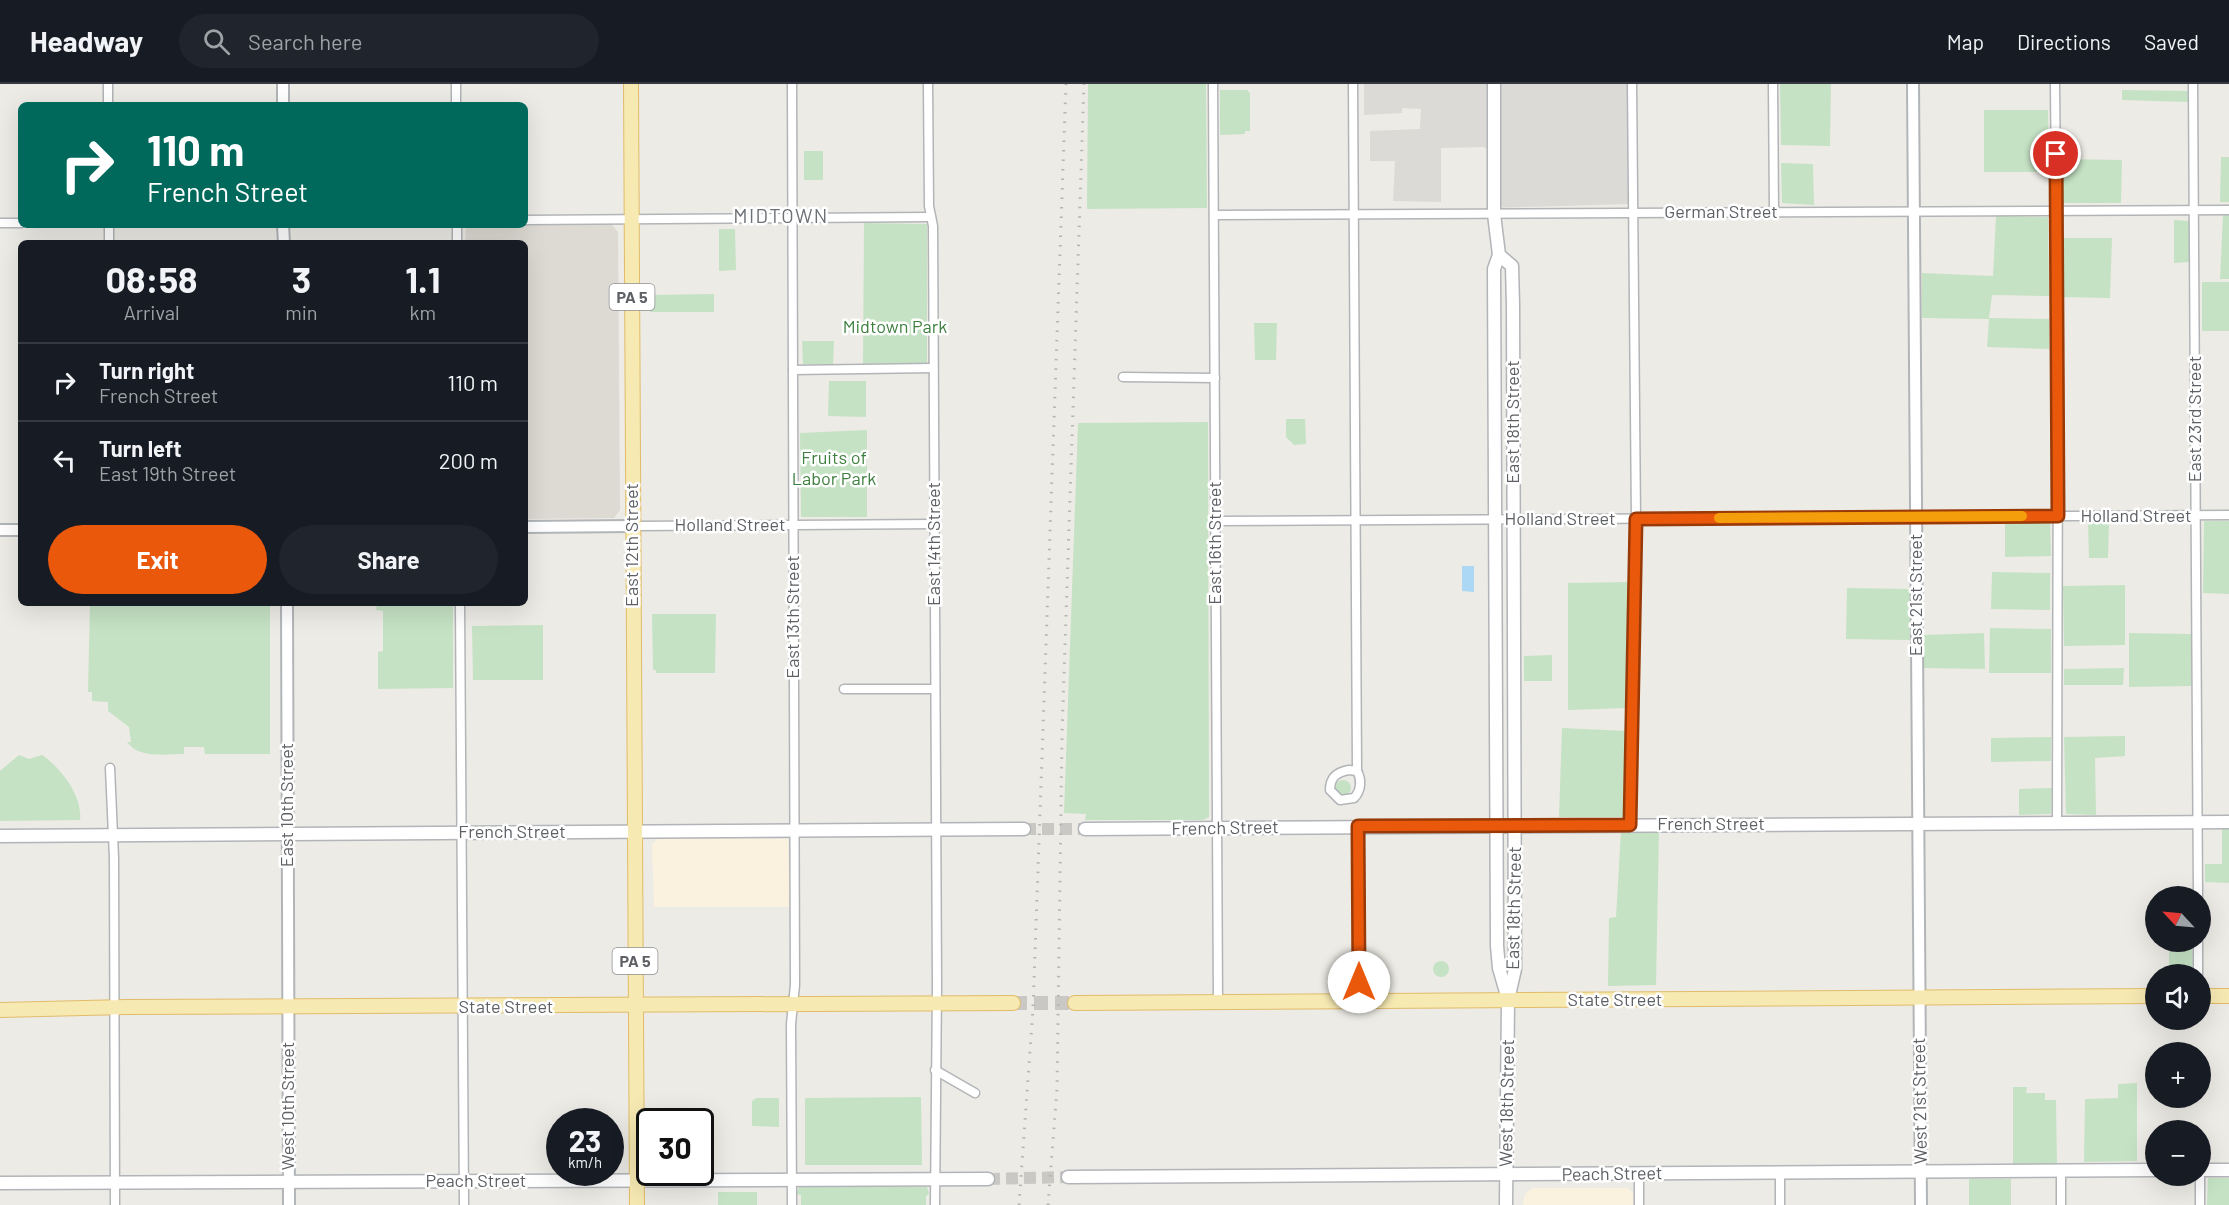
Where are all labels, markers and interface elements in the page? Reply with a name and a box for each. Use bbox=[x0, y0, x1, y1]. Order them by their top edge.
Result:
search box bbox=[179, 14, 599, 68]
text: Headway bbox=[30, 24, 143, 58]
icon: search bbox=[200, 25, 233, 58]
text: Search here bbox=[248, 28, 362, 54]
text: Map bbox=[1947, 29, 1984, 54]
text: Directions bbox=[2017, 29, 2111, 54]
text: Saved bbox=[2144, 29, 2199, 54]
text: 110 m bbox=[147, 124, 244, 174]
icon: right bbox=[48, 126, 126, 204]
pin bbox=[2030, 128, 2081, 179]
icon: arrive bbox=[2039, 137, 2072, 170]
text: French Street bbox=[147, 175, 308, 207]
street label: German Street bbox=[1664, 200, 1778, 222]
district label: MIDTOWN bbox=[733, 203, 829, 227]
text: 08:58 bbox=[106, 257, 198, 300]
text: 3 bbox=[292, 257, 311, 300]
text: 1.1 bbox=[405, 257, 440, 300]
road number: PA 5 bbox=[610, 284, 654, 310]
text: Arrival bbox=[124, 300, 180, 324]
text: min bbox=[285, 300, 318, 324]
text: km bbox=[410, 300, 436, 324]
park label: Midtown Park bbox=[843, 315, 947, 337]
street label: East 23rd Street bbox=[2183, 356, 2205, 482]
text: Turn right bbox=[99, 357, 194, 383]
street label: East 18th Street bbox=[1501, 360, 1523, 484]
icon: right bbox=[48, 366, 81, 399]
text: 110 m bbox=[448, 369, 498, 395]
text: French Street bbox=[99, 383, 218, 407]
text: Turn left bbox=[99, 435, 182, 461]
icon: left bbox=[48, 444, 81, 477]
park label: Fruits of Labor Park bbox=[792, 446, 876, 489]
text: 200 m bbox=[439, 447, 498, 473]
text: East 19th Street bbox=[99, 461, 236, 485]
street label: East 16th Street bbox=[1203, 481, 1225, 605]
street label: East 14th Street bbox=[922, 482, 944, 606]
street label: East 12th Street bbox=[620, 483, 642, 607]
street label: Holland Street bbox=[2080, 504, 2192, 526]
street label: Holland Street bbox=[1504, 507, 1616, 529]
street label: Holland Street bbox=[674, 513, 786, 535]
button: Exit bbox=[48, 525, 267, 594]
button: Share bbox=[279, 525, 498, 594]
street label: East 21st Street bbox=[1904, 534, 1926, 656]
street label: East 13th Street bbox=[781, 555, 803, 679]
street label: East 10th Street bbox=[275, 743, 297, 867]
street label: French Street bbox=[1657, 812, 1765, 834]
street label: French Street bbox=[1171, 815, 1279, 839]
street label: French Street bbox=[458, 820, 566, 842]
street label: East 18th Street bbox=[1501, 846, 1525, 970]
north arrow bbox=[2145, 886, 2211, 952]
map controls bbox=[2145, 886, 2211, 1186]
road number: PA 5 bbox=[612, 948, 658, 974]
position arrow bbox=[1327, 950, 1391, 1014]
button: sound bbox=[2145, 964, 2211, 1030]
street label: State Street bbox=[1568, 988, 1662, 1010]
street label: State Street bbox=[459, 995, 553, 1017]
street label: West 21st Street bbox=[1907, 1037, 1931, 1165]
street label: West 18th Street bbox=[1494, 1039, 1518, 1167]
street label: West 10th Street bbox=[276, 1042, 298, 1170]
button: + bbox=[2145, 1042, 2211, 1108]
speed limit sign: 30 bbox=[636, 1108, 714, 1186]
button: − bbox=[2145, 1120, 2211, 1186]
text: 23 bbox=[569, 1122, 601, 1158]
text: km/h bbox=[568, 1153, 602, 1171]
street label: Peach Street bbox=[1561, 1161, 1663, 1185]
street label: Peach Street bbox=[426, 1169, 526, 1191]

